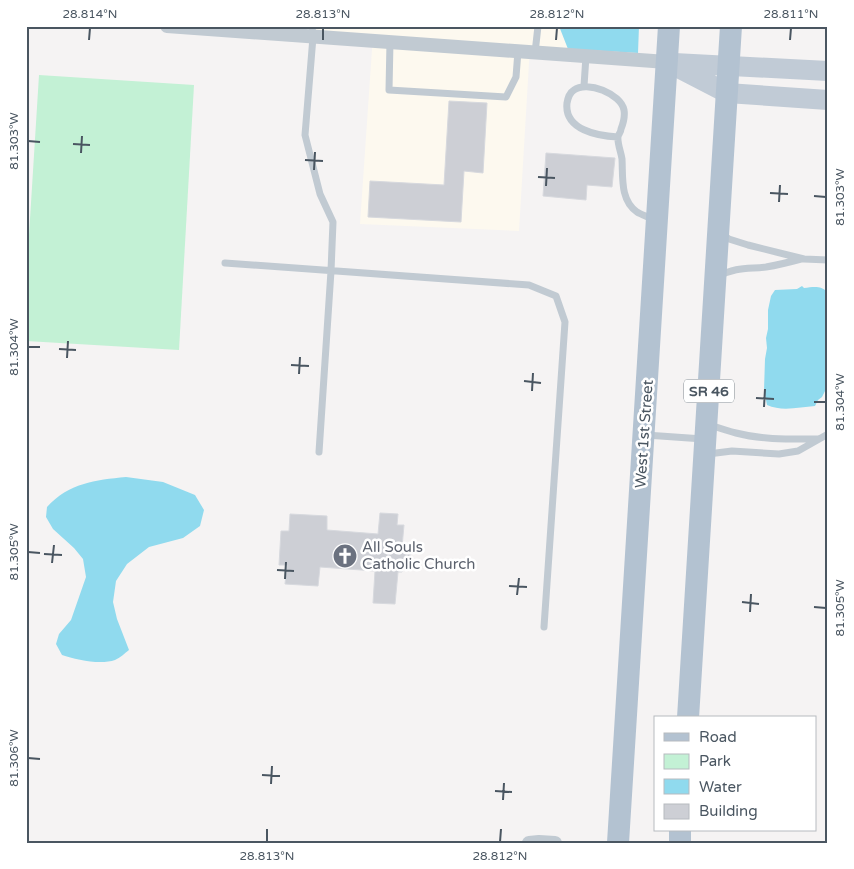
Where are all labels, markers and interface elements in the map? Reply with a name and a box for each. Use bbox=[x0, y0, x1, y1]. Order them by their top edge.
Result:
text: 28.814°N bbox=[63, 7, 117, 21]
text: 28.813°N bbox=[296, 7, 350, 21]
text: 28.812°N bbox=[530, 7, 584, 21]
text: 28.811°N bbox=[764, 7, 818, 21]
text: 81.303°W bbox=[7, 112, 21, 170]
text: 81.303°W bbox=[833, 168, 847, 226]
text: 81.304°W bbox=[7, 318, 21, 376]
text: 81.304°W bbox=[833, 373, 847, 431]
street label: West 1st Street bbox=[631, 379, 657, 489]
road number: SR 46 bbox=[684, 380, 734, 402]
text: 81.305°W bbox=[7, 523, 21, 581]
place label: All Souls Catholic Church bbox=[362, 538, 475, 573]
church icon: All Souls Catholic Church bbox=[332, 543, 358, 569]
text: 81.305°W bbox=[833, 579, 847, 637]
legend bbox=[654, 716, 816, 832]
text: Road bbox=[699, 728, 737, 746]
text: 81.306°W bbox=[7, 729, 21, 787]
text: Park bbox=[699, 752, 731, 770]
text: Water bbox=[699, 778, 742, 796]
text: Building bbox=[699, 802, 758, 820]
text: 28.813°N bbox=[240, 849, 294, 863]
text: 28.812°N bbox=[473, 849, 527, 863]

